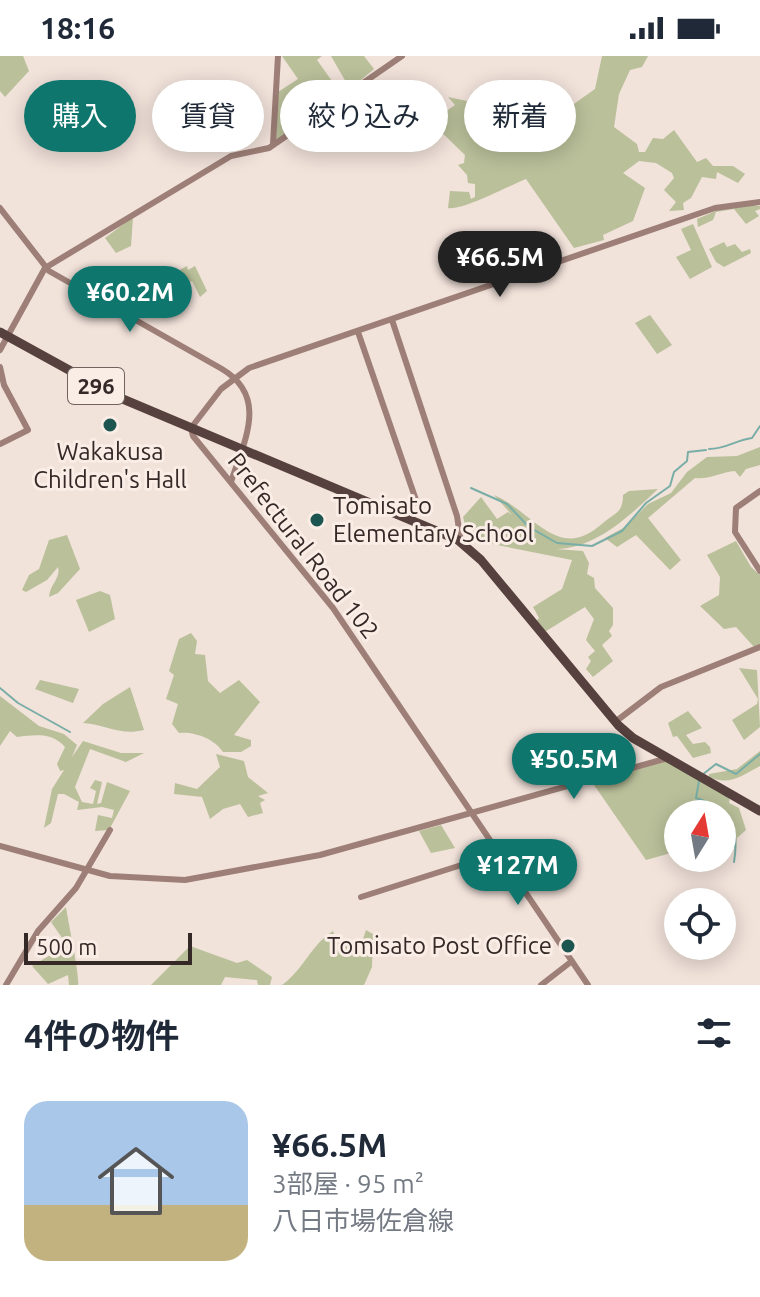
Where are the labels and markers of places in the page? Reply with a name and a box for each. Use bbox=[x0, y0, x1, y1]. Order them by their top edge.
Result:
pin: ¥66.5M bbox=[435, 231, 565, 299]
pin: ¥60.2M bbox=[65, 266, 195, 334]
marker: Wakakusa Children's Hall bbox=[101, 416, 119, 434]
place label: Wakakusa Children's Hall bbox=[33, 438, 187, 493]
place label: Tomisato Elementary School bbox=[333, 492, 534, 547]
marker: Tomisato Elementary School bbox=[308, 511, 326, 529]
pin: ¥50.5M bbox=[509, 733, 639, 801]
pin: ¥127M bbox=[462, 839, 574, 907]
place label: Tomisato Post Office bbox=[327, 932, 552, 959]
marker: Tomisato Post Office bbox=[559, 937, 577, 955]

